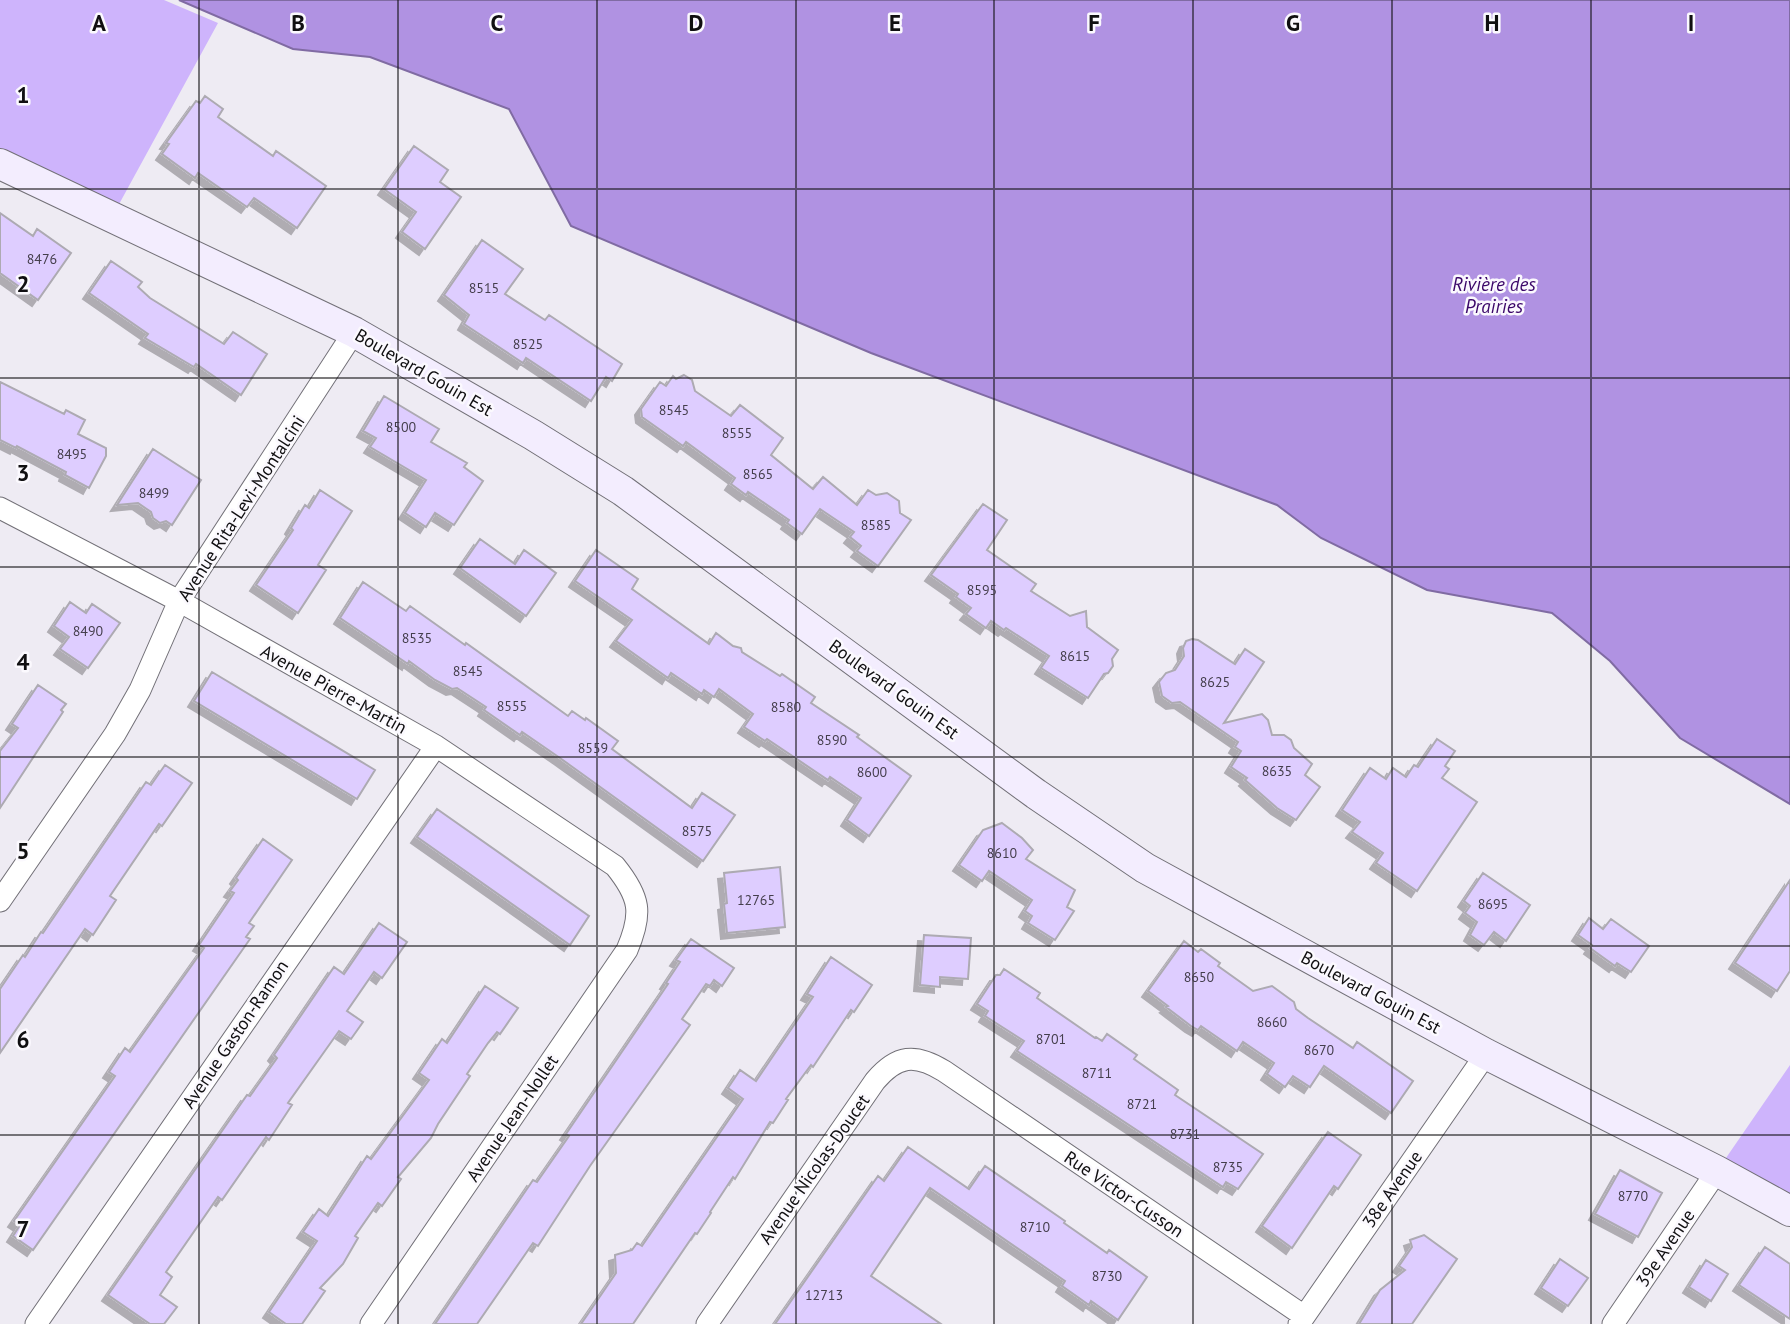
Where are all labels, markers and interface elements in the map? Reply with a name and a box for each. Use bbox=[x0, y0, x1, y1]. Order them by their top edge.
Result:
text: A bbox=[92, 8, 106, 37]
text: B bbox=[291, 8, 305, 37]
text: C bbox=[491, 8, 504, 37]
text: D bbox=[689, 8, 703, 37]
text: E bbox=[889, 8, 901, 37]
text: F bbox=[1088, 8, 1100, 37]
text: G bbox=[1286, 8, 1300, 37]
text: H bbox=[1485, 8, 1499, 37]
text: I bbox=[1688, 8, 1694, 37]
text: 1 bbox=[16, 80, 30, 109]
house number: 8476 bbox=[27, 250, 57, 268]
text: 2 bbox=[16, 269, 30, 298]
water label: Rivière des Prairies bbox=[1452, 272, 1536, 318]
house number: 8515 bbox=[469, 279, 499, 297]
street label: Boulevard Gouin Est bbox=[351, 323, 497, 421]
house number: 8525 bbox=[513, 335, 543, 353]
house number: 8545 bbox=[659, 401, 689, 419]
street label: Avenue Rita-Levi-Montalcini bbox=[172, 411, 310, 605]
house number: 8500 bbox=[386, 418, 417, 436]
house number: 8555 bbox=[722, 424, 752, 442]
house number: 8495 bbox=[57, 445, 87, 463]
text: 3 bbox=[16, 458, 30, 487]
house number: 8565 bbox=[743, 465, 773, 483]
house number: 8499 bbox=[139, 484, 169, 502]
house number: 8585 bbox=[861, 516, 891, 534]
house number: 8595 bbox=[967, 581, 997, 599]
house number: 8490 bbox=[73, 622, 104, 640]
house number: 8535 bbox=[402, 629, 432, 647]
street label: Boulevard Gouin Est bbox=[824, 634, 964, 744]
street label: Avenue Pierre-Martin bbox=[257, 639, 411, 739]
text: 4 bbox=[16, 647, 30, 676]
house number: 8615 bbox=[1060, 647, 1090, 665]
house number: 8545 bbox=[453, 662, 483, 680]
house number: 8625 bbox=[1200, 673, 1230, 691]
house number: 8555 bbox=[497, 697, 527, 715]
house number: 8580 bbox=[771, 698, 802, 716]
house number: 8590 bbox=[817, 731, 848, 749]
house number: 8559 bbox=[578, 739, 608, 757]
house number: 8635 bbox=[1262, 762, 1292, 780]
house number: 8600 bbox=[857, 763, 888, 781]
house number: 8575 bbox=[682, 822, 712, 840]
text: 5 bbox=[16, 836, 30, 865]
house number: 8610 bbox=[987, 844, 1018, 862]
house number: 12765 bbox=[737, 891, 775, 909]
house number: 8695 bbox=[1478, 895, 1508, 913]
street label: Boulevard Gouin Est bbox=[1297, 945, 1445, 1039]
street label: Avenue Gaston-Ramon bbox=[177, 955, 293, 1113]
house number: 8650 bbox=[1184, 968, 1215, 986]
house number: 8660 bbox=[1257, 1013, 1288, 1031]
text: 6 bbox=[16, 1025, 30, 1054]
house number: 8701 bbox=[1036, 1030, 1066, 1048]
house number: 8670 bbox=[1304, 1041, 1335, 1059]
street label: Avenue Jean-Nollet bbox=[461, 1050, 563, 1186]
house number: 8711 bbox=[1082, 1064, 1112, 1082]
street label: Avenue Nicolas-Doucet bbox=[754, 1090, 874, 1248]
house number: 8721 bbox=[1127, 1095, 1157, 1113]
house number: 8731 bbox=[1170, 1125, 1200, 1143]
street label: Rue Victor-Cusson bbox=[1060, 1146, 1188, 1242]
street label: 38e Avenue bbox=[1357, 1146, 1427, 1232]
house number: 8735 bbox=[1213, 1158, 1243, 1176]
house number: 8770 bbox=[1618, 1187, 1649, 1205]
street label: 39e Avenue bbox=[1631, 1205, 1699, 1291]
text: 7 bbox=[16, 1214, 30, 1243]
house number: 8710 bbox=[1020, 1218, 1051, 1236]
house number: 8730 bbox=[1092, 1267, 1123, 1285]
house number: 12713 bbox=[805, 1286, 843, 1304]

